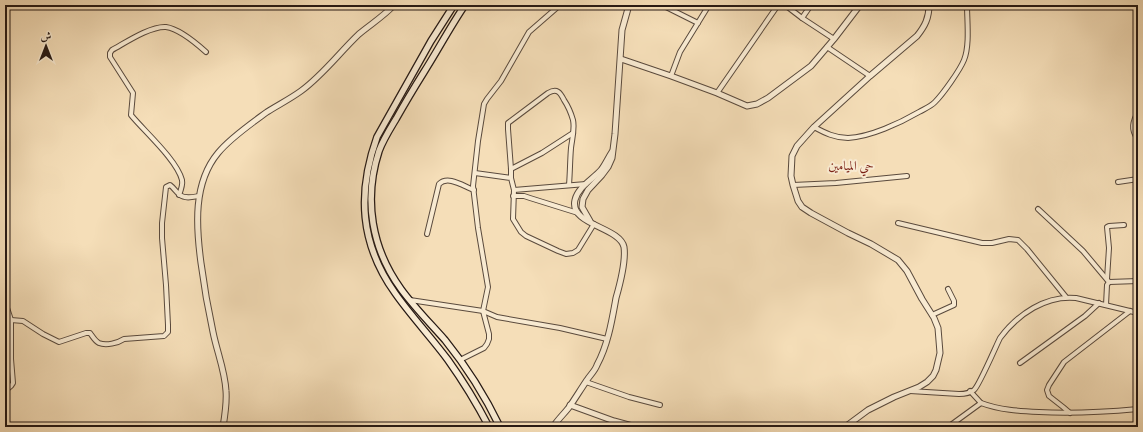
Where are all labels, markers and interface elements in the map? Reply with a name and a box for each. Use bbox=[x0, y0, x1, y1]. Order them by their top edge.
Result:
north arrow bbox=[26, 26, 66, 66]
text: ش bbox=[41, 29, 52, 45]
district label: حي الميامين bbox=[828, 158, 874, 177]

